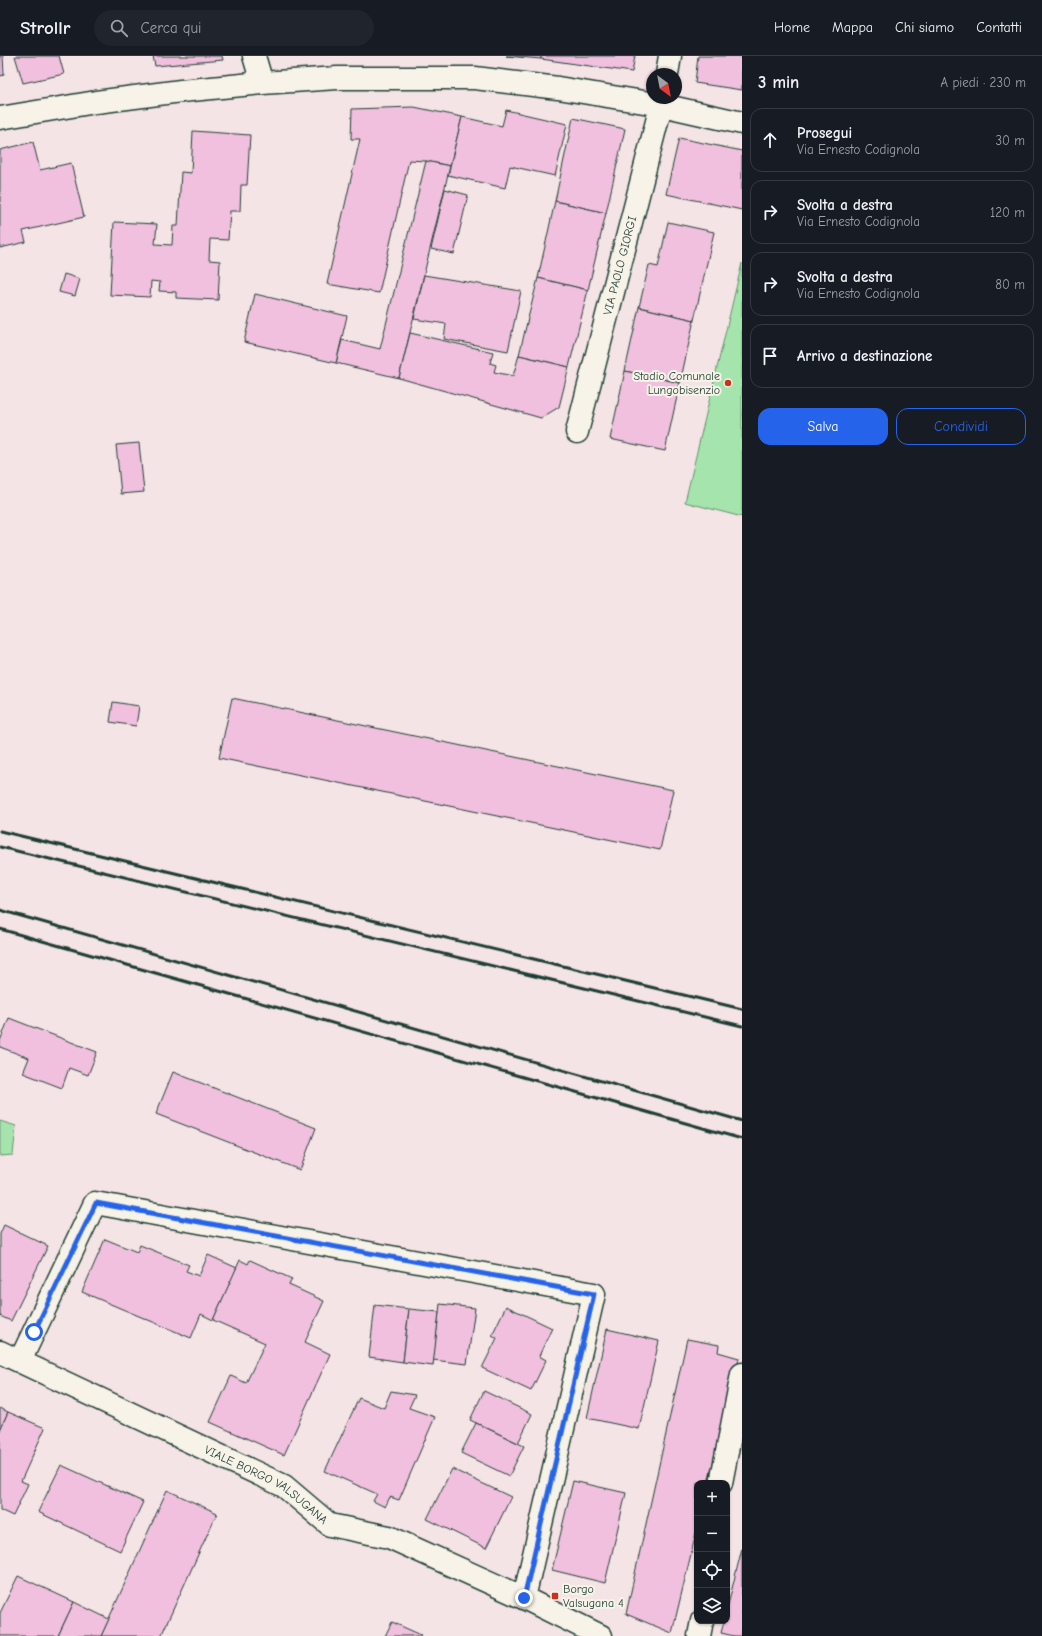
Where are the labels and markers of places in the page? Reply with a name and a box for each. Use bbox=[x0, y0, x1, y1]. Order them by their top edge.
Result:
place label: Stadio Comunale Lungobisenzio bbox=[633, 369, 720, 397]
marker: Stadio Comunale Lungobisenzio bbox=[723, 378, 733, 388]
place label: Borgo Valsugana 4 bbox=[563, 1582, 624, 1610]
marker: Borgo Valsugana 4 bbox=[550, 1591, 560, 1601]

